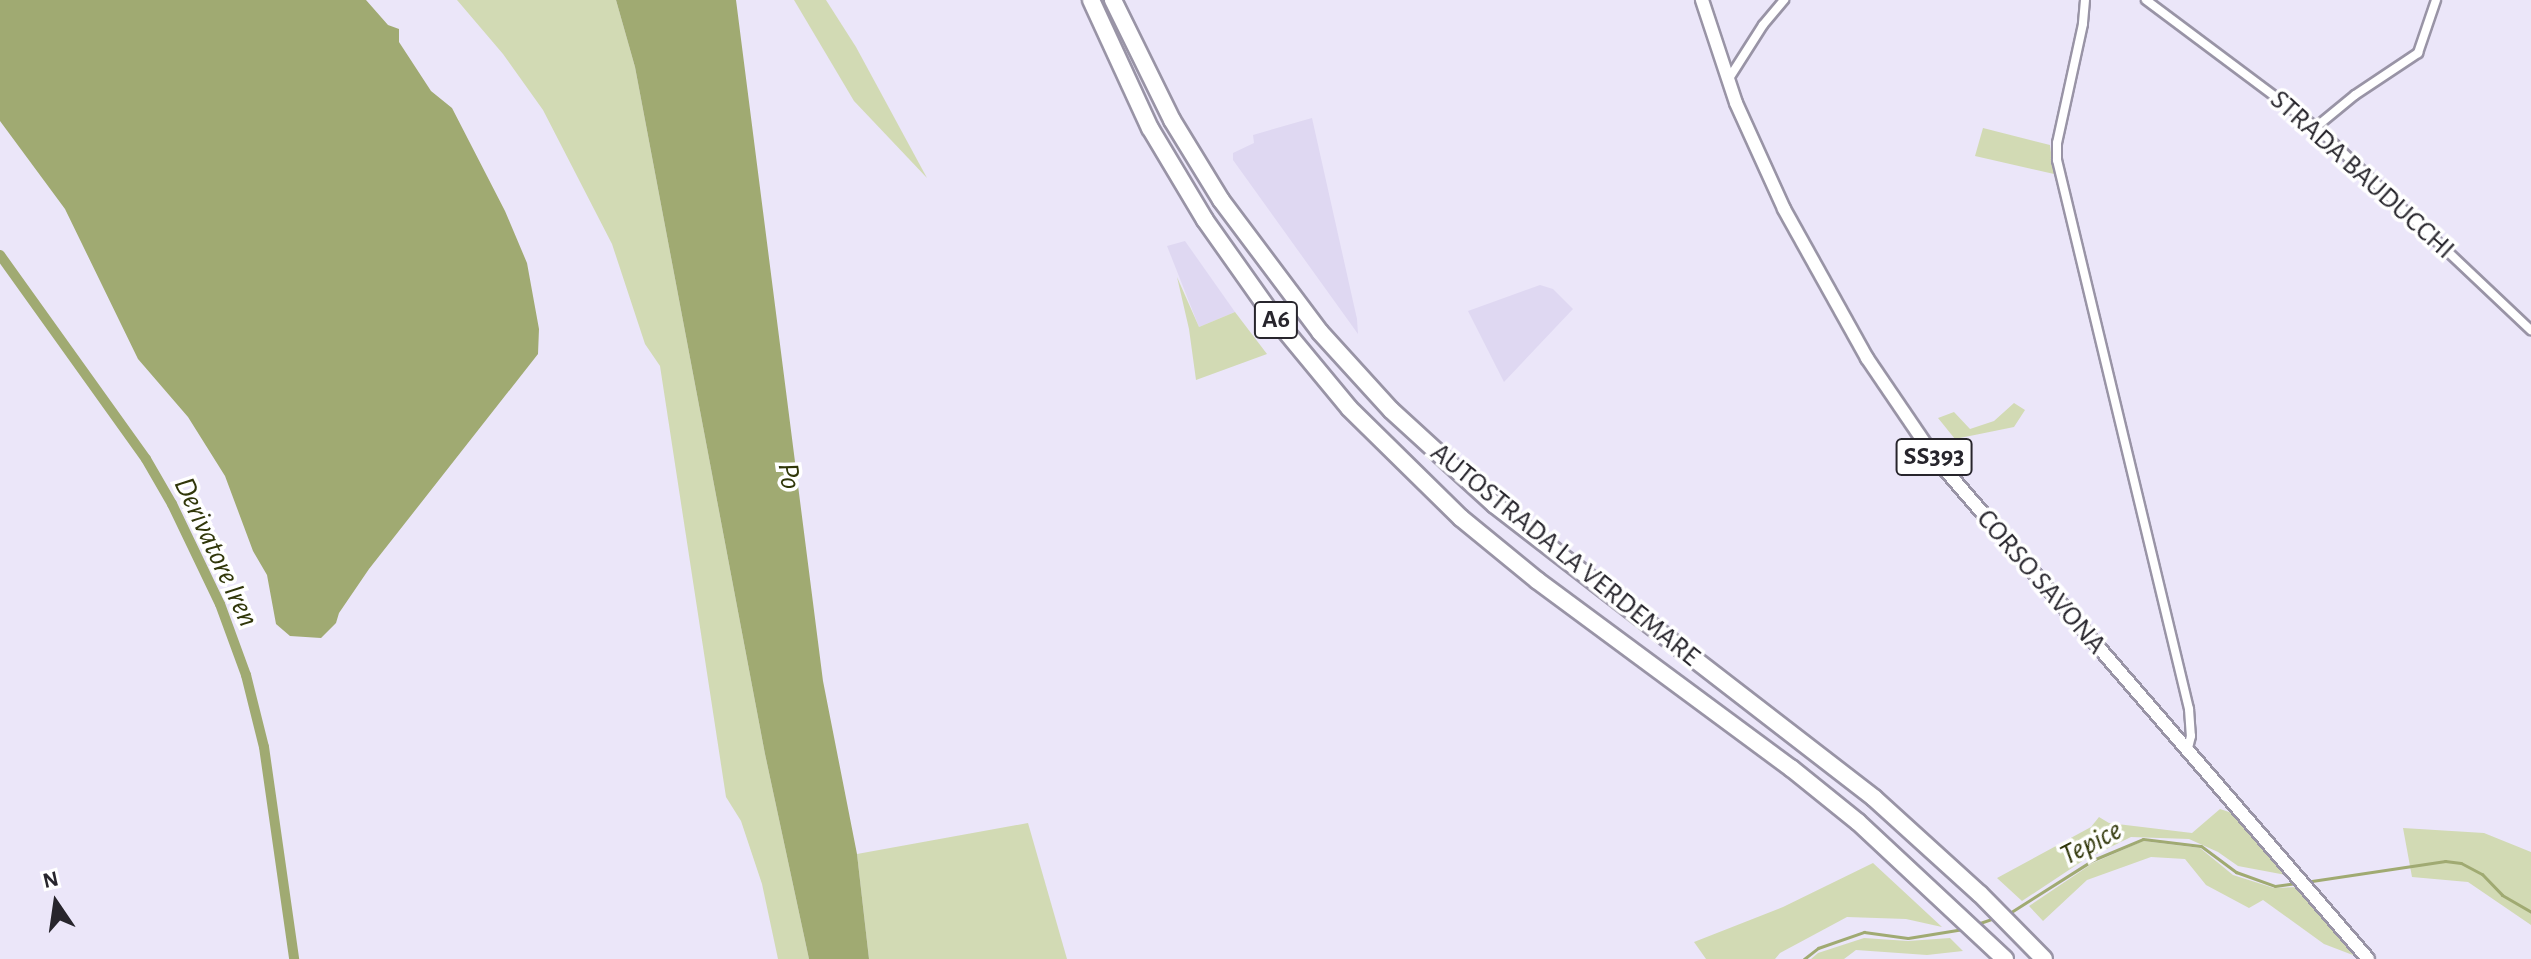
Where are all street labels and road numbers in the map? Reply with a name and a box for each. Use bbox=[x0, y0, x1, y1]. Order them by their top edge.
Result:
street label: STRADA BAUDUCCHI bbox=[2263, 83, 2461, 267]
road number: A6 bbox=[1252, 298, 1300, 342]
road number: SS393 bbox=[1894, 435, 1974, 479]
street label: AUTOSTRADA LA VERDEMARE bbox=[1424, 436, 1706, 674]
street label: CORSO SAVONA bbox=[1969, 503, 2113, 661]

